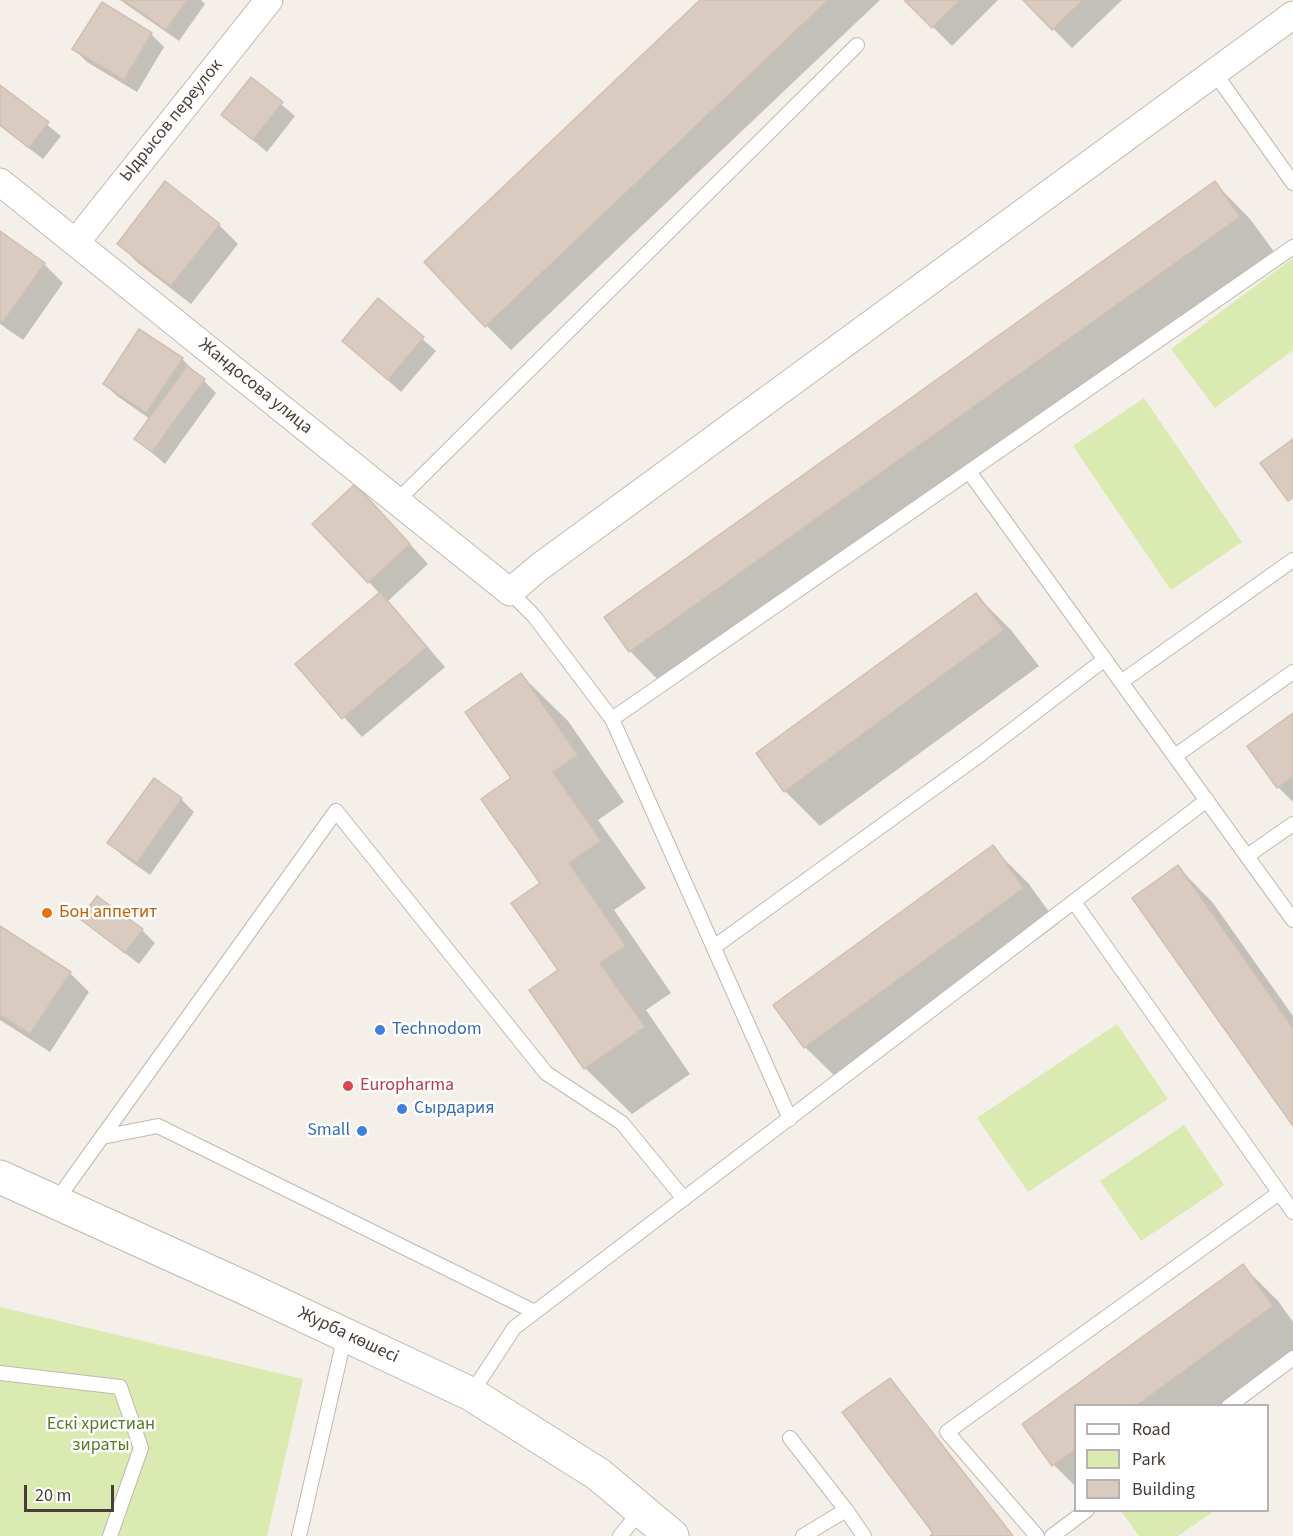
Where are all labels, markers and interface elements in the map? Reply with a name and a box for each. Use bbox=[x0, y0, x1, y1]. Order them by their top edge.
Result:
street label: Ыдрысов переулок bbox=[116, 56, 228, 186]
street label: Жандосова улица bbox=[194, 335, 316, 439]
place label: Бон аппетит bbox=[59, 902, 157, 924]
marker: Бон аппетит bbox=[40, 906, 54, 920]
place label: Technodom bbox=[392, 1019, 482, 1041]
marker: Technodom bbox=[373, 1023, 387, 1037]
place label: Europharma bbox=[360, 1075, 454, 1097]
marker: Europharma bbox=[341, 1079, 355, 1093]
place label: Сырдария bbox=[414, 1098, 495, 1120]
marker: Сырдария bbox=[395, 1102, 409, 1116]
place label: Small bbox=[307, 1120, 350, 1142]
marker: Small bbox=[355, 1124, 369, 1138]
street label: Журба көшесі bbox=[294, 1303, 402, 1369]
legend bbox=[1074, 1404, 1269, 1512]
park label: Ескі христиан зираты bbox=[47, 1414, 155, 1456]
text: Road bbox=[1132, 1417, 1171, 1442]
text: Park bbox=[1132, 1447, 1166, 1472]
scale bar bbox=[27, 1473, 117, 1511]
text: Building bbox=[1132, 1477, 1195, 1502]
text: 20 m bbox=[35, 1483, 71, 1508]

